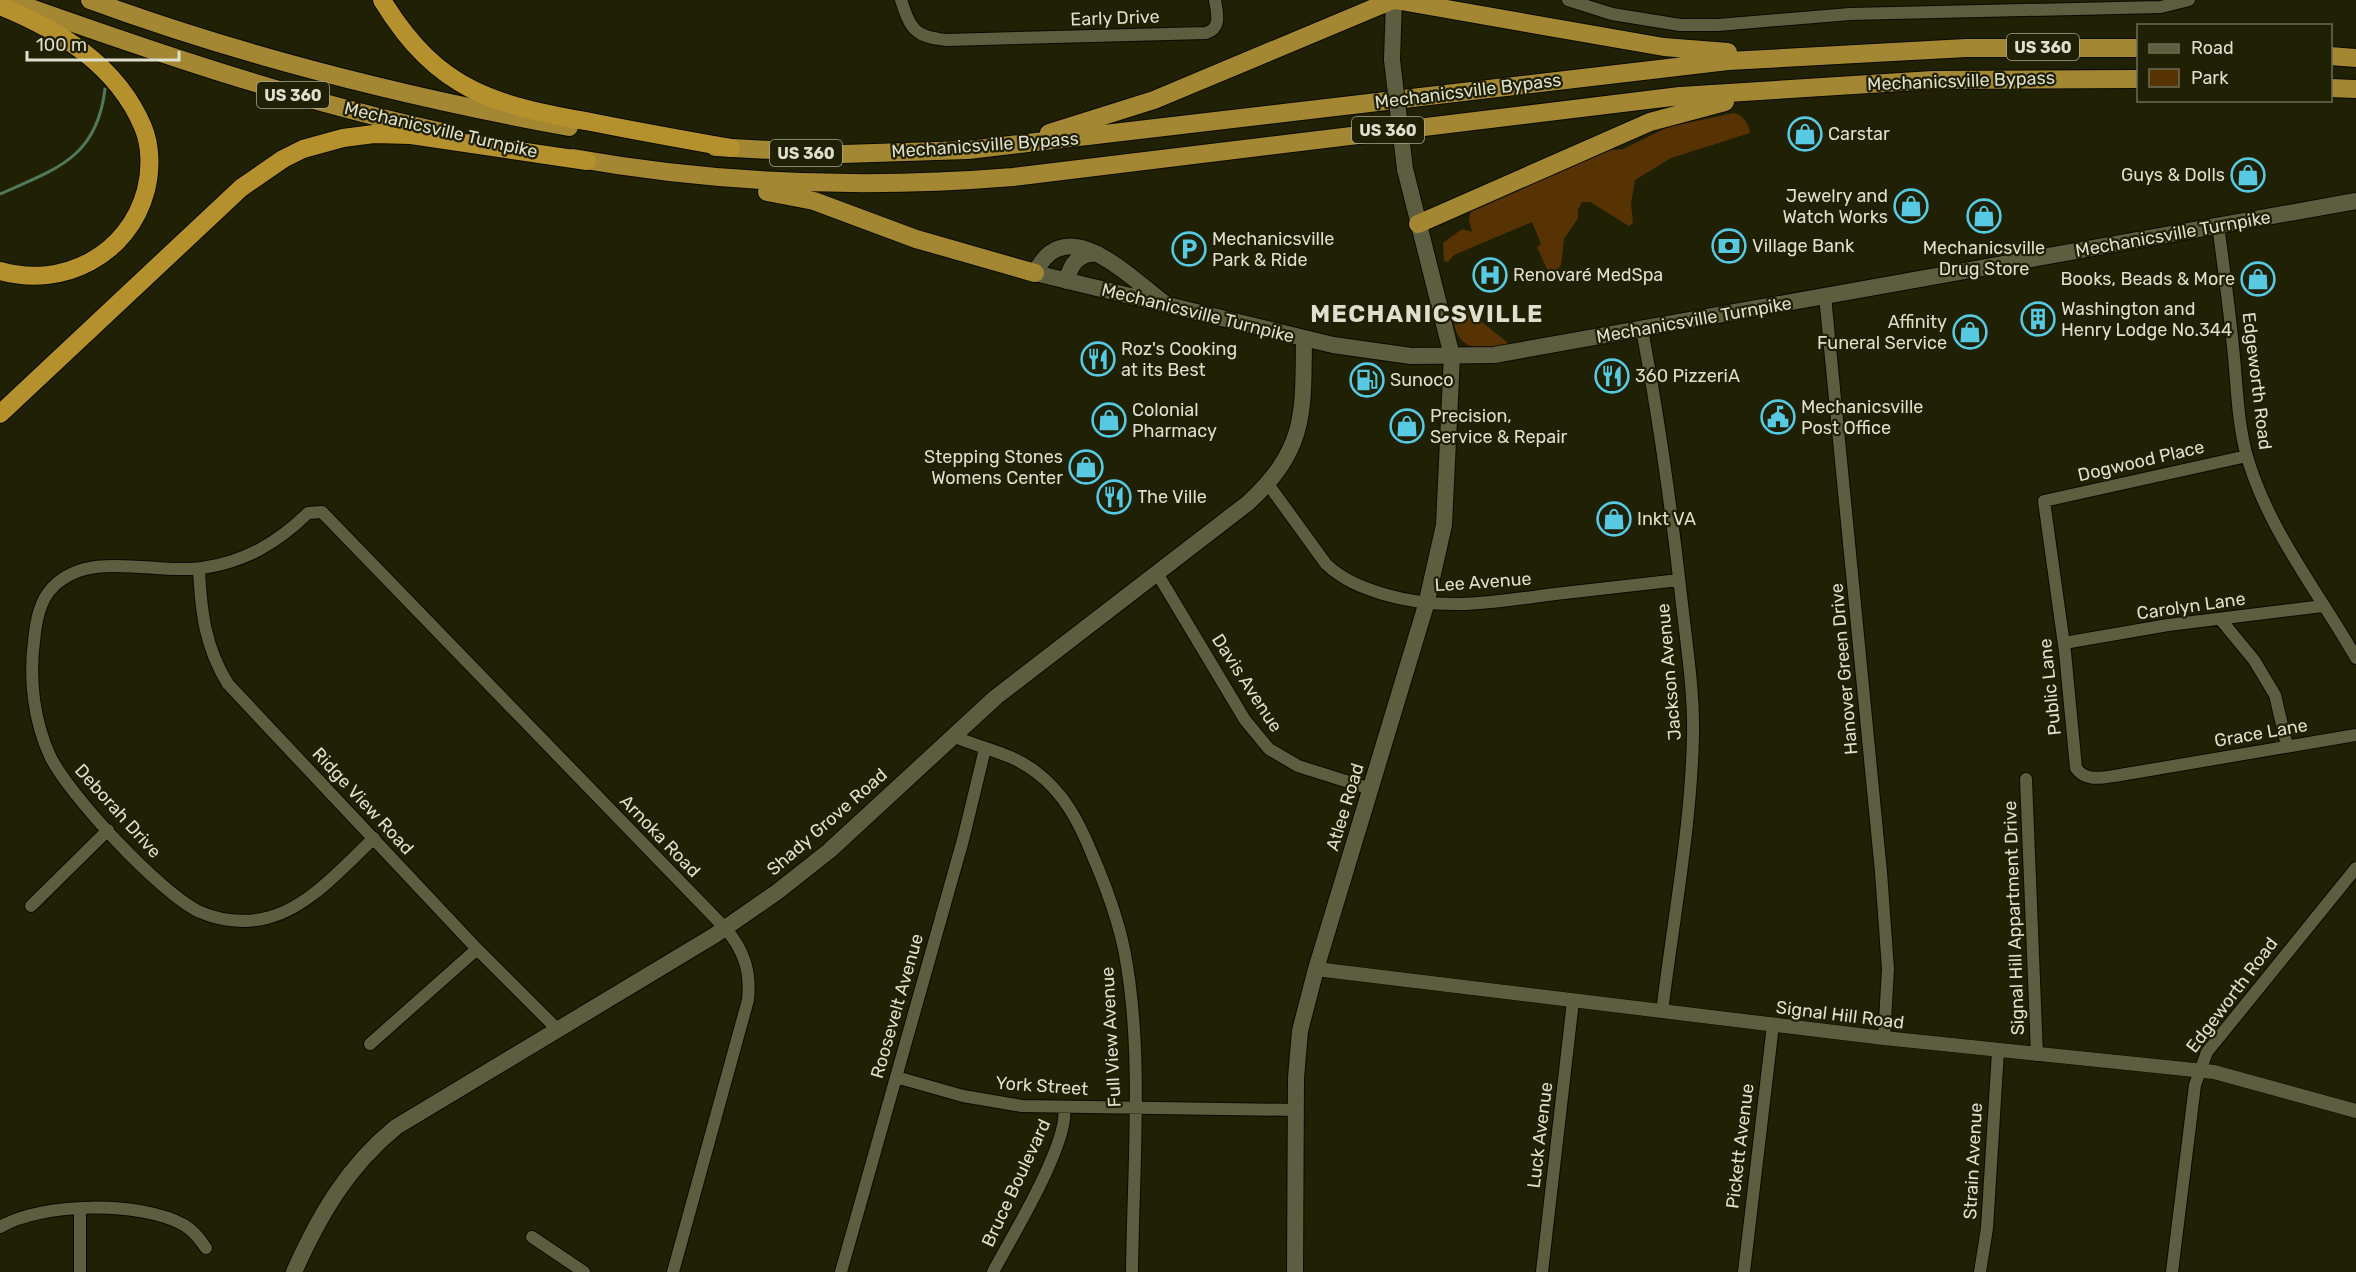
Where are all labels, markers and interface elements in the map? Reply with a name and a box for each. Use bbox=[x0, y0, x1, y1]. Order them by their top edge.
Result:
street label: Early Drive bbox=[1070, 5, 1160, 31]
scale bar bbox=[27, 24, 178, 62]
legend bbox=[2137, 24, 2332, 102]
text: 100 m bbox=[36, 34, 87, 56]
road number: US 360 bbox=[2007, 34, 2079, 60]
text: Road bbox=[2191, 37, 2234, 59]
street label: Mechanicsville Bypass bbox=[1867, 67, 2055, 95]
text: Park bbox=[2191, 67, 2229, 89]
street label: Mechanicsville Bypass bbox=[1373, 69, 1563, 113]
road number: US 360 bbox=[257, 82, 329, 108]
street label: Mechanicsville Turnpike bbox=[342, 97, 540, 163]
shop icon: Carstar bbox=[1787, 116, 1823, 152]
road number: US 360 bbox=[1352, 117, 1424, 143]
place label: Carstar bbox=[1828, 123, 1890, 145]
street label: Mechanicsville Bypass bbox=[891, 127, 1079, 163]
road number: US 360 bbox=[770, 140, 842, 166]
shop icon: Guys & Dolls bbox=[2230, 157, 2266, 193]
place label: Guys & Dolls bbox=[2121, 164, 2225, 186]
place label: Jewelry and Watch Works bbox=[1783, 185, 1888, 228]
shop icon: Jewelry and Watch Works bbox=[1893, 188, 1929, 224]
shop icon: Mechanicsville Drug Store bbox=[1966, 198, 2002, 234]
street label: Mechanicsville Turnpike bbox=[2074, 206, 2272, 262]
place label: Mechanicsville Park & Ride bbox=[1212, 228, 1334, 271]
bank icon: Village Bank bbox=[1711, 228, 1747, 264]
parking icon: Mechanicsville Park & Ride bbox=[1171, 231, 1207, 267]
place label: Village Bank bbox=[1752, 235, 1855, 257]
place label: Mechanicsville Drug Store bbox=[1923, 237, 2045, 280]
hospital icon: Renovaré MedSpa bbox=[1472, 257, 1508, 293]
shop icon: Books, Beads & More bbox=[2240, 261, 2276, 297]
place label: Renovaré MedSpa bbox=[1513, 264, 1663, 286]
place label: Books, Beads & More bbox=[2061, 268, 2235, 290]
street label: Mechanicsville Turnpike bbox=[1099, 278, 1297, 348]
street label: Mechanicsville Turnpike bbox=[1595, 292, 1793, 348]
place label: Washington and Henry Lodge No.344 bbox=[2061, 298, 2232, 341]
district label: MECHANICSVILLE bbox=[1310, 300, 1544, 328]
building icon: Washington and Henry Lodge No.344 bbox=[2020, 301, 2056, 337]
place label: Affinity Funeral Service bbox=[1817, 311, 1947, 354]
street label: Edgeworth Road bbox=[2238, 311, 2276, 451]
shop icon: Affinity Funeral Service bbox=[1952, 314, 1988, 350]
place label: Roz's Cooking at its Best bbox=[1121, 338, 1237, 381]
restaurant icon: Roz's Cooking at its Best bbox=[1080, 341, 1116, 377]
restaurant icon: 360 PizzeriA bbox=[1594, 358, 1630, 394]
fuel station icon: Sunoco bbox=[1349, 362, 1385, 398]
place label: 360 PizzeriA bbox=[1635, 365, 1740, 387]
place label: Sunoco bbox=[1390, 369, 1454, 391]
place label: Mechanicsville Post Office bbox=[1801, 396, 1923, 439]
place label: Colonial Pharmacy bbox=[1132, 399, 1217, 442]
public building icon: Mechanicsville Post Office bbox=[1760, 399, 1796, 435]
shop icon: Colonial Pharmacy bbox=[1091, 402, 1127, 438]
place label: Precision, Service & Repair bbox=[1430, 405, 1568, 448]
shop icon: Precision, Service & Repair bbox=[1389, 408, 1425, 444]
street label: Dogwood Place bbox=[2076, 436, 2206, 486]
place label: Stepping Stones Womens Center bbox=[924, 446, 1063, 489]
shop icon: Stepping Stones Womens Center bbox=[1068, 449, 1104, 485]
restaurant icon: The Ville bbox=[1096, 479, 1132, 515]
place label: The Ville bbox=[1137, 486, 1207, 508]
shop icon: Inkt VA bbox=[1596, 501, 1632, 537]
place label: Inkt VA bbox=[1637, 508, 1696, 530]
street label: Lee Avenue bbox=[1434, 568, 1532, 596]
street label: Hanover Green Drive bbox=[1826, 582, 1862, 756]
street label: Carolyn Lane bbox=[2135, 587, 2247, 625]
street label: Jackson Avenue bbox=[1652, 602, 1686, 742]
street label: Davis Avenue bbox=[1207, 630, 1287, 736]
street label: Public Lane bbox=[2034, 637, 2066, 737]
street label: Grace Lane bbox=[2213, 714, 2309, 752]
street label: Ridge View Road bbox=[308, 743, 418, 859]
street label: Deborah Drive bbox=[70, 759, 166, 863]
street label: Atlee Road bbox=[1321, 761, 1369, 853]
street label: Shady Grove Road bbox=[762, 764, 892, 880]
street label: Arnoka Road bbox=[615, 790, 705, 882]
street label: Signal Hill Appartment Drive bbox=[1999, 800, 2029, 1036]
street label: Roosevelt Avenue bbox=[866, 931, 928, 1081]
street label: Edgeworth Road bbox=[2182, 933, 2282, 1057]
street label: Full View Avenue bbox=[1096, 966, 1126, 1108]
street label: Signal Hill Road bbox=[1775, 996, 1905, 1034]
street label: York Street bbox=[995, 1072, 1089, 1100]
street label: Luck Avenue bbox=[1523, 1081, 1557, 1189]
street label: Pickett Avenue bbox=[1721, 1082, 1759, 1210]
street label: Strain Avenue bbox=[1959, 1102, 1987, 1220]
street label: Bruce Boulevard bbox=[977, 1116, 1055, 1250]

